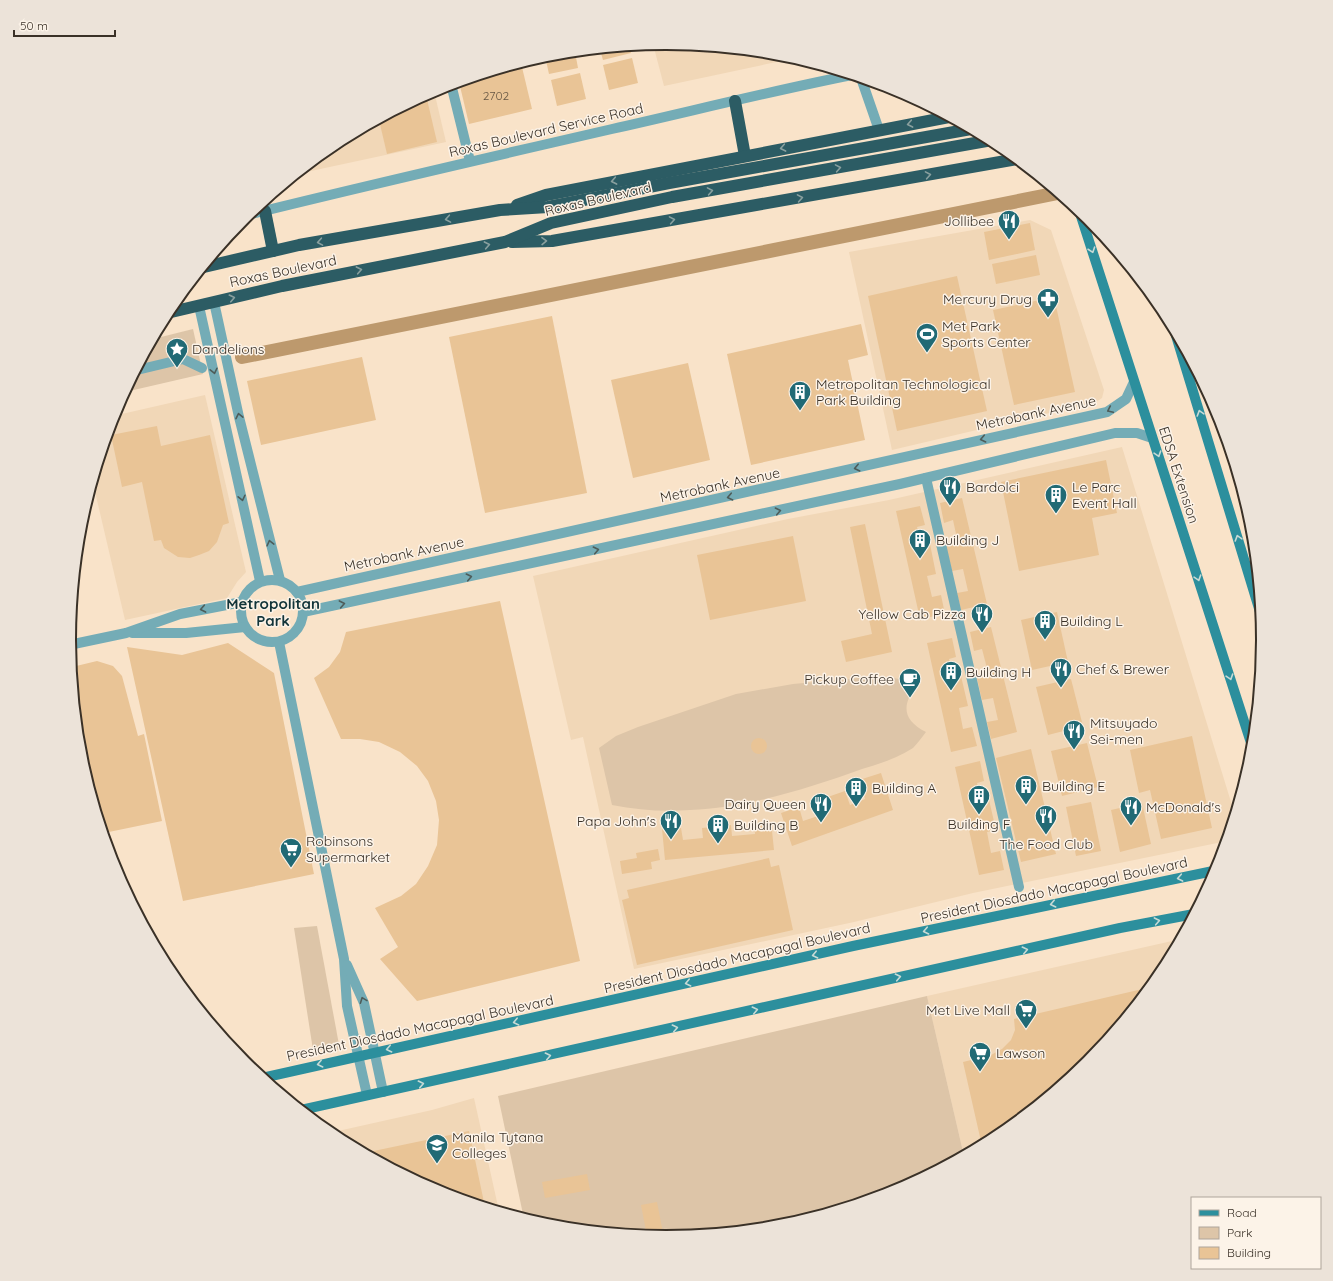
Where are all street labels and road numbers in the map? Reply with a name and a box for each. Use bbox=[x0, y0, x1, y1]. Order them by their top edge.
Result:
street label: Roxas Boulevard Service Road bbox=[447, 99, 645, 161]
street label: Roxas Boulevard bbox=[543, 178, 653, 220]
street label: Roxas Boulevard bbox=[228, 251, 338, 291]
street label: Metrobank Avenue bbox=[974, 391, 1098, 434]
street label: EDSA Extension bbox=[1155, 424, 1203, 526]
street label: Metrobank Avenue bbox=[658, 463, 782, 506]
street label: Metrobank Avenue bbox=[342, 532, 466, 575]
street label: President Diosdado Macapagal Boulevard bbox=[919, 853, 1189, 927]
street label: President Diosdado Macapagal Boulevard bbox=[602, 919, 872, 997]
street label: President Diosdado Macapagal Boulevard bbox=[285, 991, 555, 1065]

